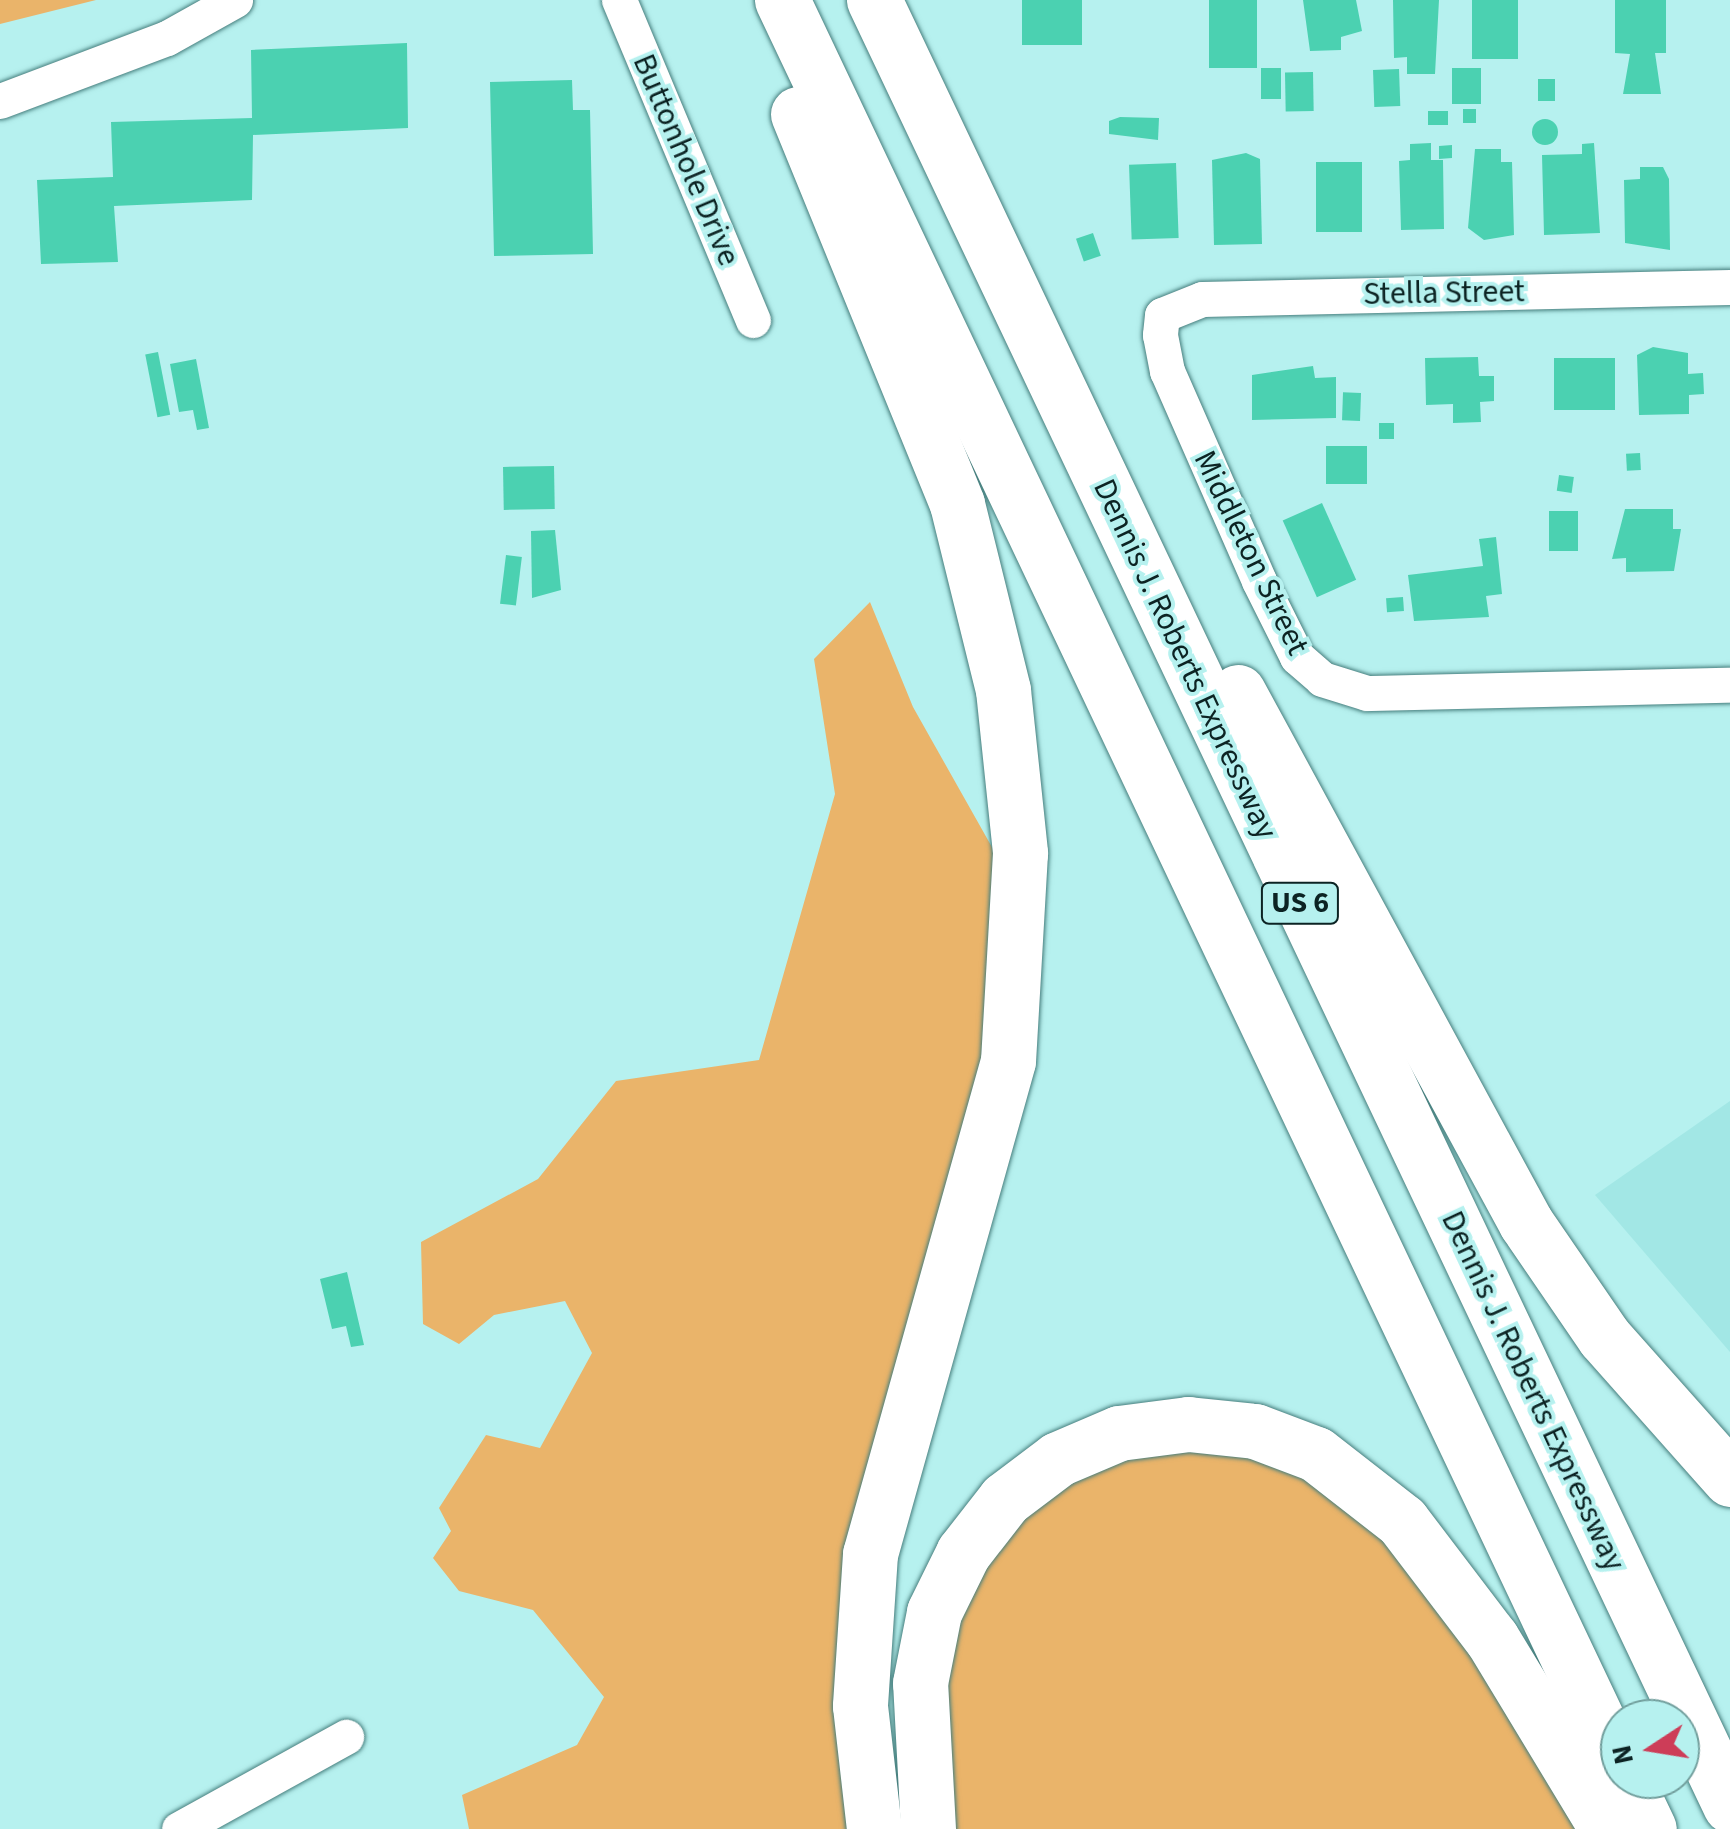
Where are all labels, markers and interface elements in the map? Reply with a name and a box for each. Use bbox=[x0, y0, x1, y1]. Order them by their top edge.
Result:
street label: Buttonhole Drive bbox=[624, 48, 748, 272]
street label: Stella Street bbox=[1363, 272, 1525, 314]
street label: Middleton Street bbox=[1185, 445, 1317, 661]
street label: Dennis J. Roberts Expressway bbox=[1085, 473, 1285, 845]
road number: US 6 bbox=[1260, 878, 1340, 928]
street label: Dennis J. Roberts Expressway bbox=[1433, 1205, 1633, 1577]
north arrow bbox=[1600, 1699, 1700, 1799]
text: N bbox=[1601, 1742, 1644, 1768]

